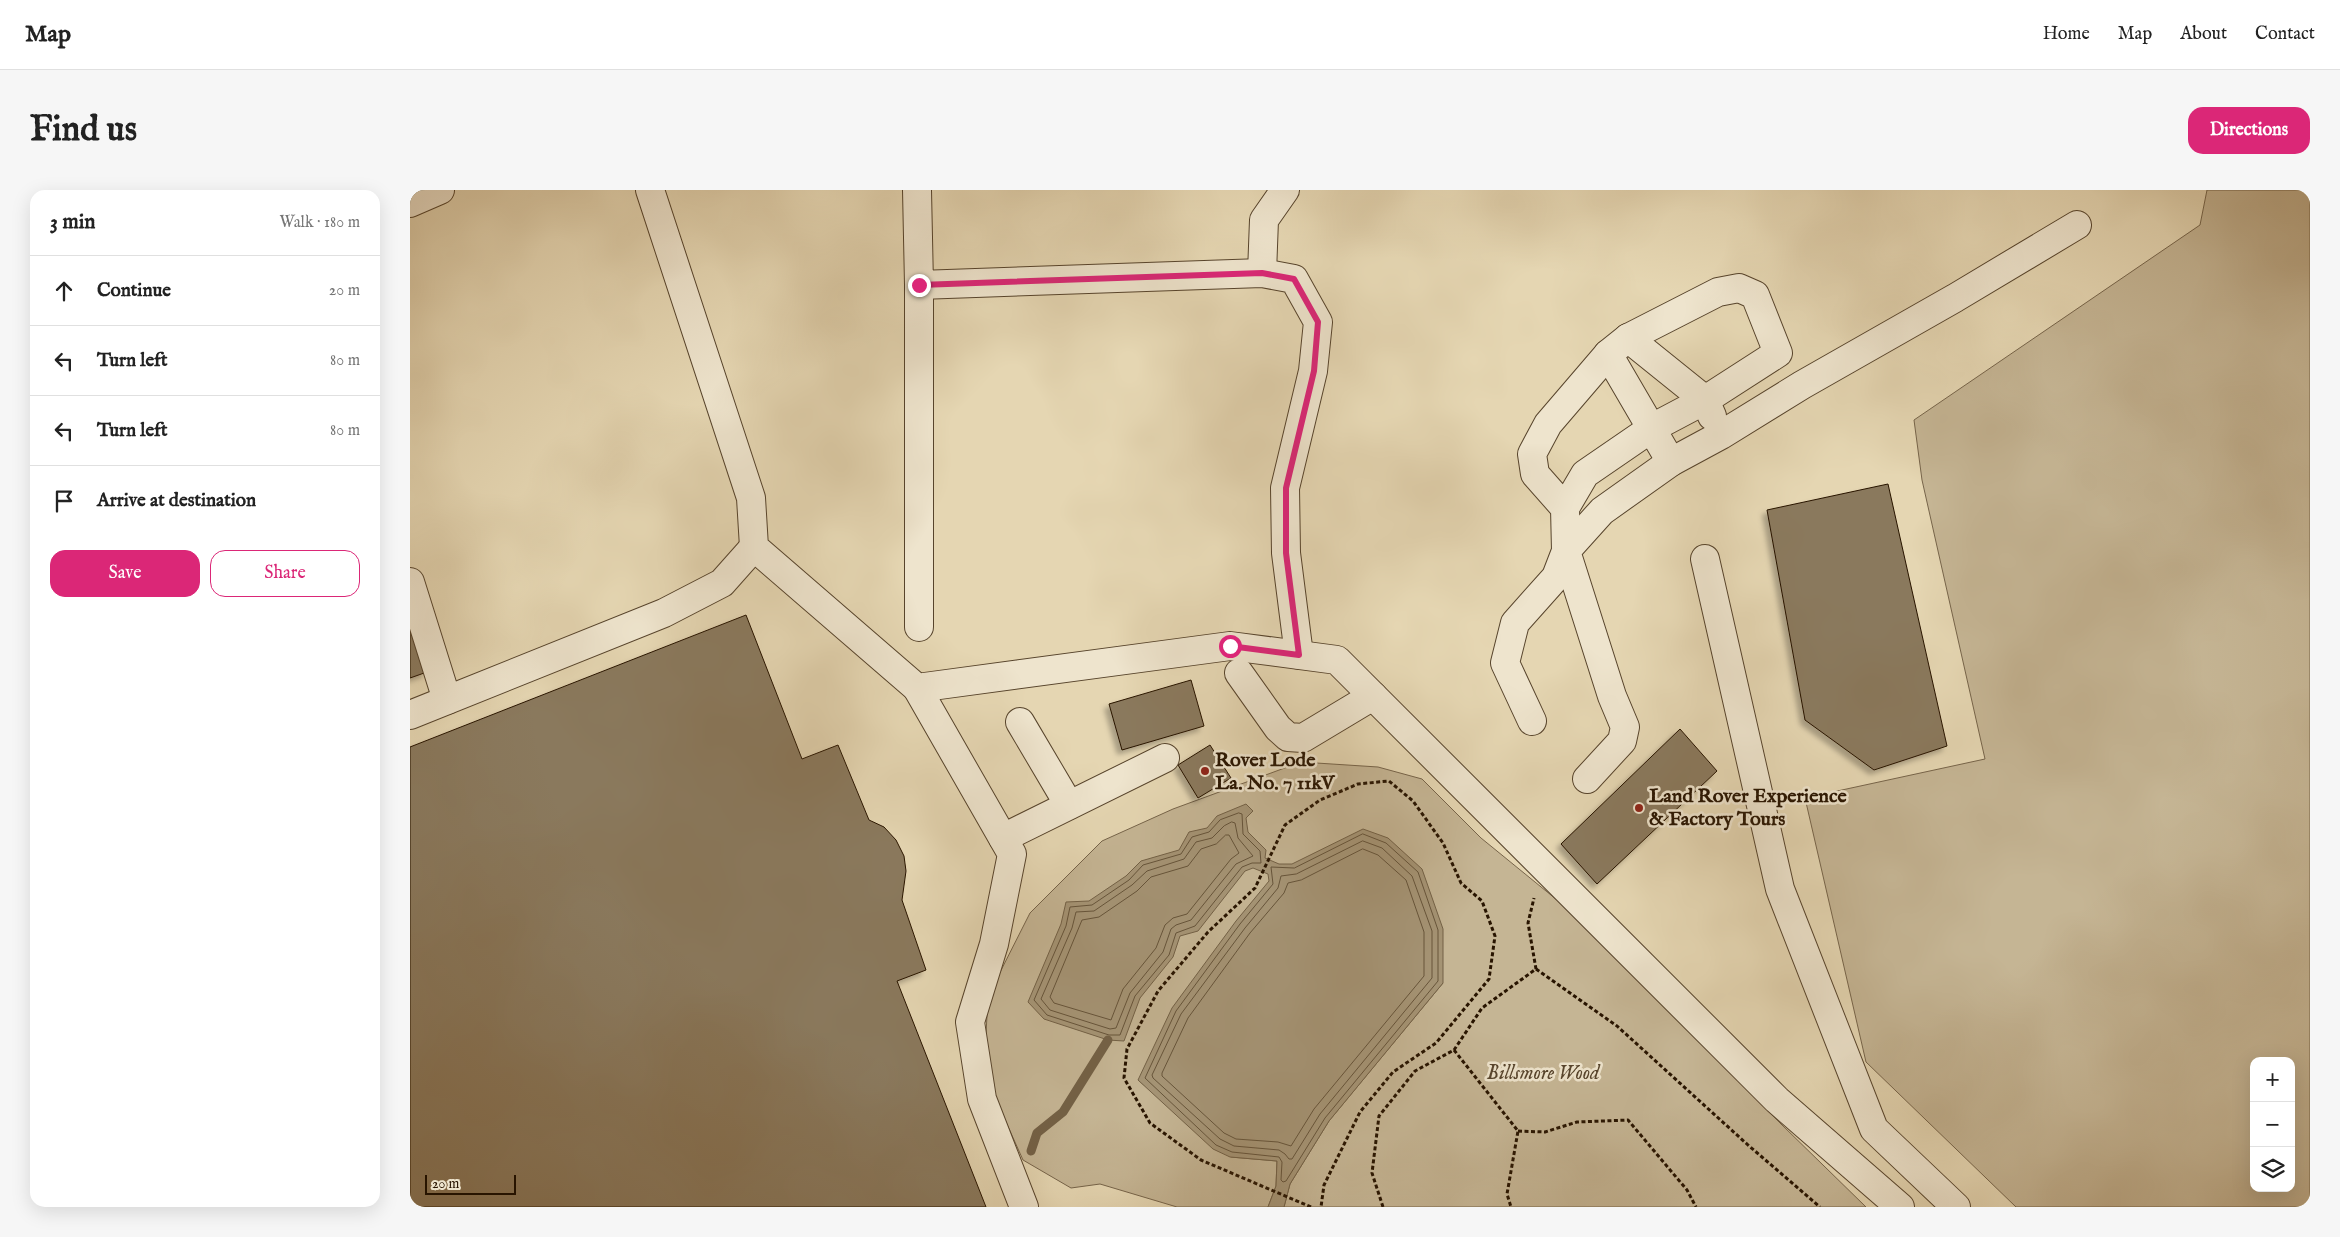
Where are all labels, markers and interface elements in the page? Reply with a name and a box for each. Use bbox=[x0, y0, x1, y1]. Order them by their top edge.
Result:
text: Map bbox=[25, 19, 71, 50]
text: Home bbox=[2043, 23, 2090, 46]
text: Map bbox=[2118, 23, 2152, 46]
text: About bbox=[2180, 23, 2227, 46]
text: Contact bbox=[2255, 23, 2315, 46]
button: Directions bbox=[2188, 107, 2310, 154]
text: Find us bbox=[30, 108, 137, 153]
text: 3 min bbox=[50, 209, 95, 236]
text: Walk · 180 m bbox=[279, 213, 360, 233]
route end bbox=[908, 274, 931, 297]
icon: ahead bbox=[50, 277, 78, 305]
text: Continue bbox=[97, 279, 171, 303]
text: 20 m bbox=[329, 281, 360, 301]
icon: left bbox=[50, 347, 78, 375]
text: Turn left bbox=[97, 349, 168, 373]
text: 80 m bbox=[330, 351, 360, 371]
icon: left bbox=[50, 417, 78, 445]
text: Turn left bbox=[97, 419, 168, 443]
text: 80 m bbox=[330, 421, 360, 441]
icon: arrive bbox=[50, 487, 78, 515]
text: Arrive at destination bbox=[97, 489, 256, 513]
button: Save bbox=[50, 550, 200, 597]
button: Share bbox=[210, 550, 360, 597]
route start bbox=[1219, 635, 1242, 658]
place label: Rover Lode La. No. 7 11kV bbox=[1215, 748, 1335, 796]
marker: Rover Lode La. No. 7 11kV bbox=[1199, 765, 1211, 777]
place label: Land Rover Experience & Factory Tours bbox=[1649, 784, 1848, 832]
marker: Land Rover Experience & Factory Tours bbox=[1633, 802, 1645, 814]
map controls bbox=[2250, 1057, 2295, 1192]
button: + bbox=[2250, 1057, 2295, 1102]
park label: Billsmore Wood bbox=[1486, 1061, 1601, 1086]
button: − bbox=[2250, 1102, 2295, 1147]
button: layers bbox=[2250, 1147, 2295, 1192]
scale bar bbox=[425, 1172, 516, 1195]
text: 20 m bbox=[432, 1175, 459, 1193]

